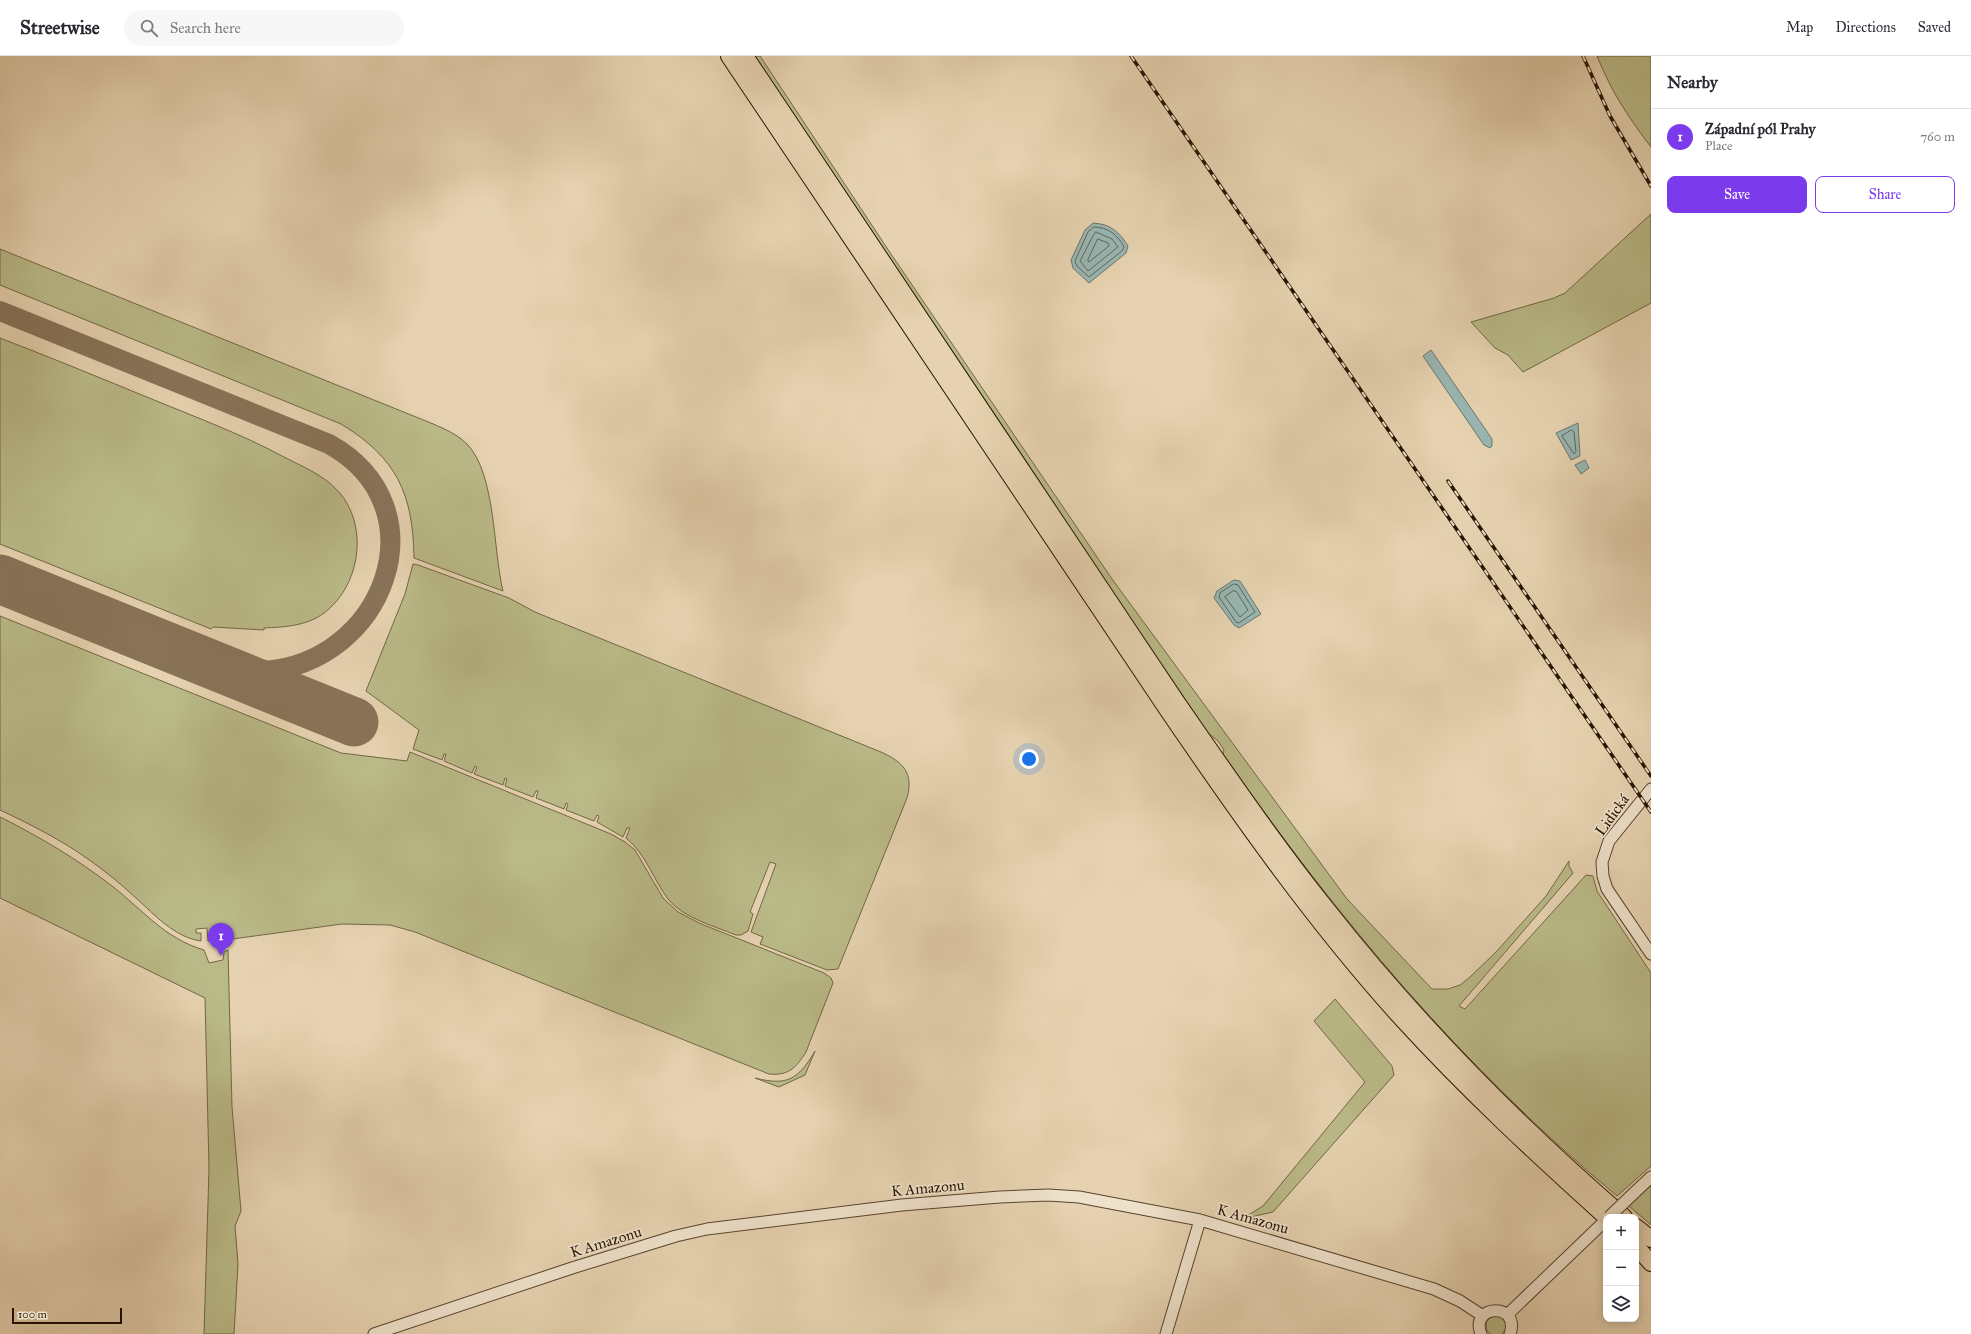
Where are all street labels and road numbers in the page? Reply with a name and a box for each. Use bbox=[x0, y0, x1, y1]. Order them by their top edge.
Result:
street label: Lidická bbox=[1591, 790, 1633, 839]
street label: K Amazonu bbox=[891, 1176, 965, 1200]
street label: K Amazonu bbox=[1215, 1200, 1291, 1238]
street label: K Amazonu bbox=[568, 1223, 644, 1261]

